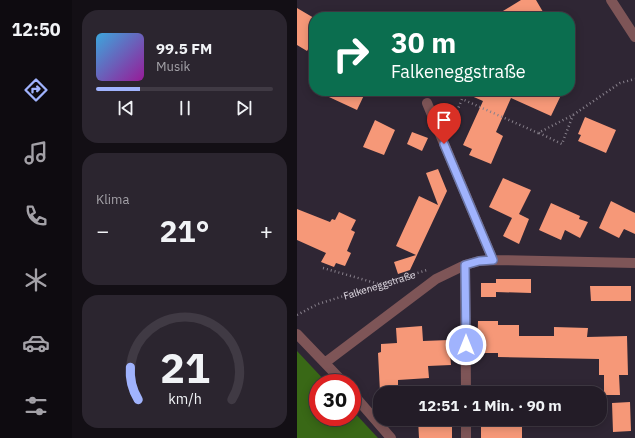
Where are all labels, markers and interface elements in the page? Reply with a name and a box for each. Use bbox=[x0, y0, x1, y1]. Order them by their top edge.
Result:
text: 12:50 bbox=[11, 18, 61, 41]
text: 30 m bbox=[391, 24, 456, 61]
icon: right bbox=[325, 28, 377, 80]
text: 99.5 FM bbox=[156, 39, 212, 58]
text: Musik bbox=[156, 58, 190, 75]
text: Falkeneggstraße bbox=[391, 60, 526, 83]
icon: directions bbox=[22, 76, 50, 104]
icon: previous bbox=[115, 97, 137, 119]
icon: pause bbox=[174, 97, 196, 119]
icon: next bbox=[233, 97, 255, 119]
pin bbox=[427, 103, 461, 144]
icon: arrive bbox=[433, 109, 455, 131]
icon: music bbox=[22, 139, 50, 167]
text: Klima bbox=[96, 191, 129, 208]
icon: phone bbox=[22, 202, 50, 230]
text: 21° bbox=[159, 211, 210, 250]
text: − bbox=[96, 216, 109, 245]
text: + bbox=[260, 216, 273, 245]
icon: climate bbox=[22, 266, 50, 294]
street label: Falkeneggstraße bbox=[342, 268, 418, 303]
position arrow bbox=[445, 324, 487, 366]
icon: car bbox=[22, 329, 50, 357]
text: 21 bbox=[160, 339, 209, 393]
speed limit sign: 30 bbox=[309, 374, 361, 426]
text: km/h bbox=[168, 388, 201, 407]
icon: filters bbox=[22, 392, 50, 420]
text: 12:51 · 1 Min. · 90 m bbox=[418, 396, 562, 415]

